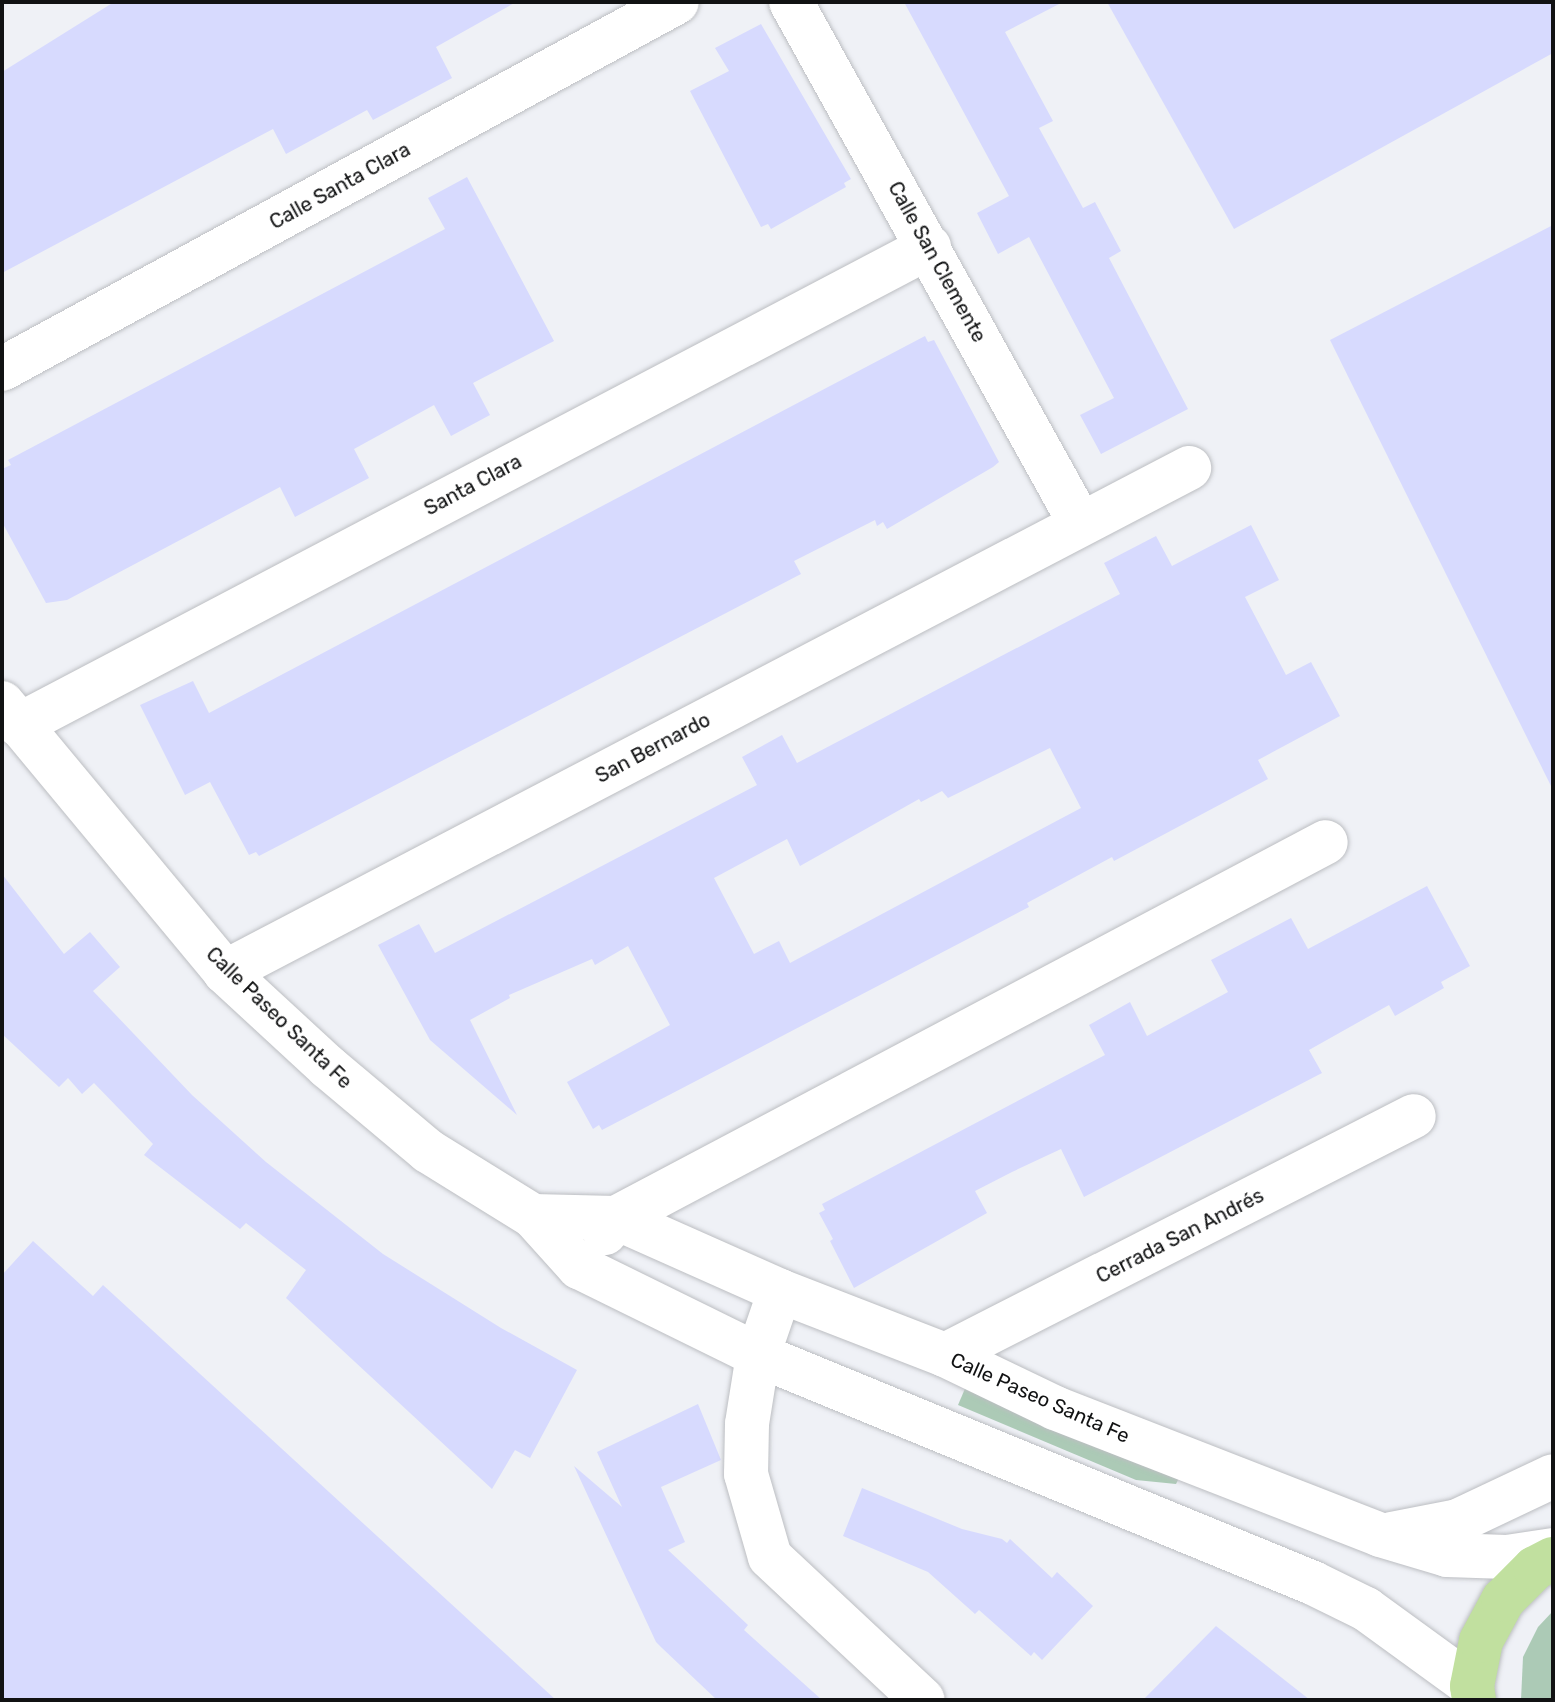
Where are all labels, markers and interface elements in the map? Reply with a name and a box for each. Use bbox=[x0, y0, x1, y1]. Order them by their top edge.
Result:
street label: Calle Santa Clara bbox=[265, 137, 415, 235]
street label: Calle San Clemente bbox=[883, 177, 991, 347]
street label: Santa Clara bbox=[420, 449, 526, 521]
street label: San Bernardo bbox=[591, 708, 715, 788]
street label: Calle Paseo Santa Fe bbox=[201, 942, 357, 1094]
street label: Cerrada San Andrés bbox=[1092, 1183, 1268, 1289]
street label: Calle Paseo Santa Fe bbox=[947, 1348, 1133, 1448]

